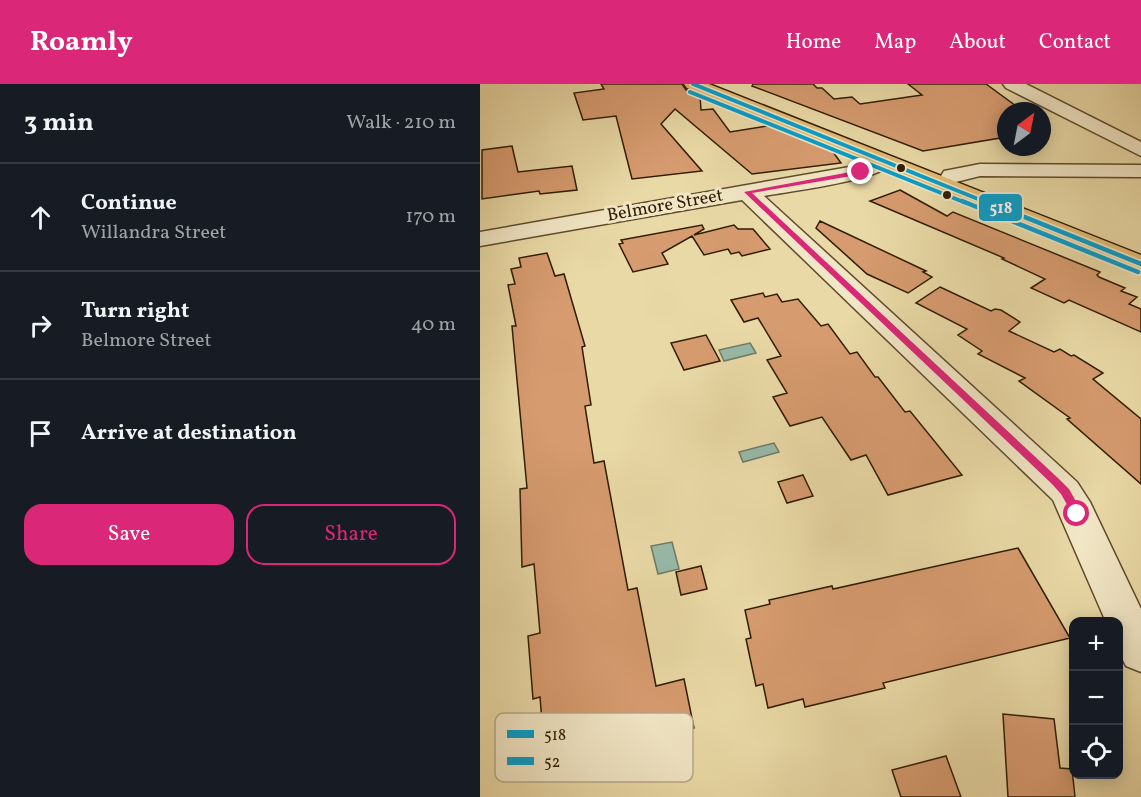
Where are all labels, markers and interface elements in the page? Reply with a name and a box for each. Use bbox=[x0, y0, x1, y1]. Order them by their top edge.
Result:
text: Roamly bbox=[30, 23, 133, 62]
text: Home bbox=[786, 28, 841, 57]
text: Map bbox=[874, 28, 916, 57]
text: About bbox=[949, 28, 1006, 57]
text: Contact bbox=[1039, 28, 1111, 57]
north arrow bbox=[997, 102, 1051, 156]
text: 3 min bbox=[24, 105, 94, 141]
text: Walk · 210 m bbox=[346, 109, 456, 137]
route end bbox=[847, 158, 873, 184]
unlabelled marker bbox=[895, 162, 907, 174]
street label: Belmore Street bbox=[605, 183, 725, 229]
text: Continue bbox=[81, 188, 177, 219]
unlabelled marker bbox=[941, 189, 953, 201]
line badge: 518 bbox=[978, 193, 1023, 222]
text: 518 bbox=[990, 198, 1012, 220]
icon: ahead bbox=[24, 201, 57, 234]
text: 170 m bbox=[406, 203, 456, 231]
text: Willandra Street bbox=[81, 219, 226, 247]
text: Turn right bbox=[81, 296, 189, 327]
icon: right bbox=[24, 309, 57, 342]
text: 40 m bbox=[411, 311, 456, 339]
text: Belmore Street bbox=[81, 327, 212, 355]
icon: arrive bbox=[24, 417, 57, 450]
text: Arrive at destination bbox=[81, 418, 297, 449]
route start bbox=[1063, 500, 1089, 526]
button: Save bbox=[24, 504, 234, 565]
button: Share bbox=[246, 504, 456, 565]
map controls bbox=[1069, 617, 1123, 779]
button: + bbox=[1069, 617, 1123, 671]
button: − bbox=[1069, 671, 1123, 725]
legend bbox=[495, 713, 693, 782]
text: 518 bbox=[544, 725, 566, 747]
button: locate bbox=[1069, 725, 1123, 779]
text: 52 bbox=[544, 752, 560, 774]

